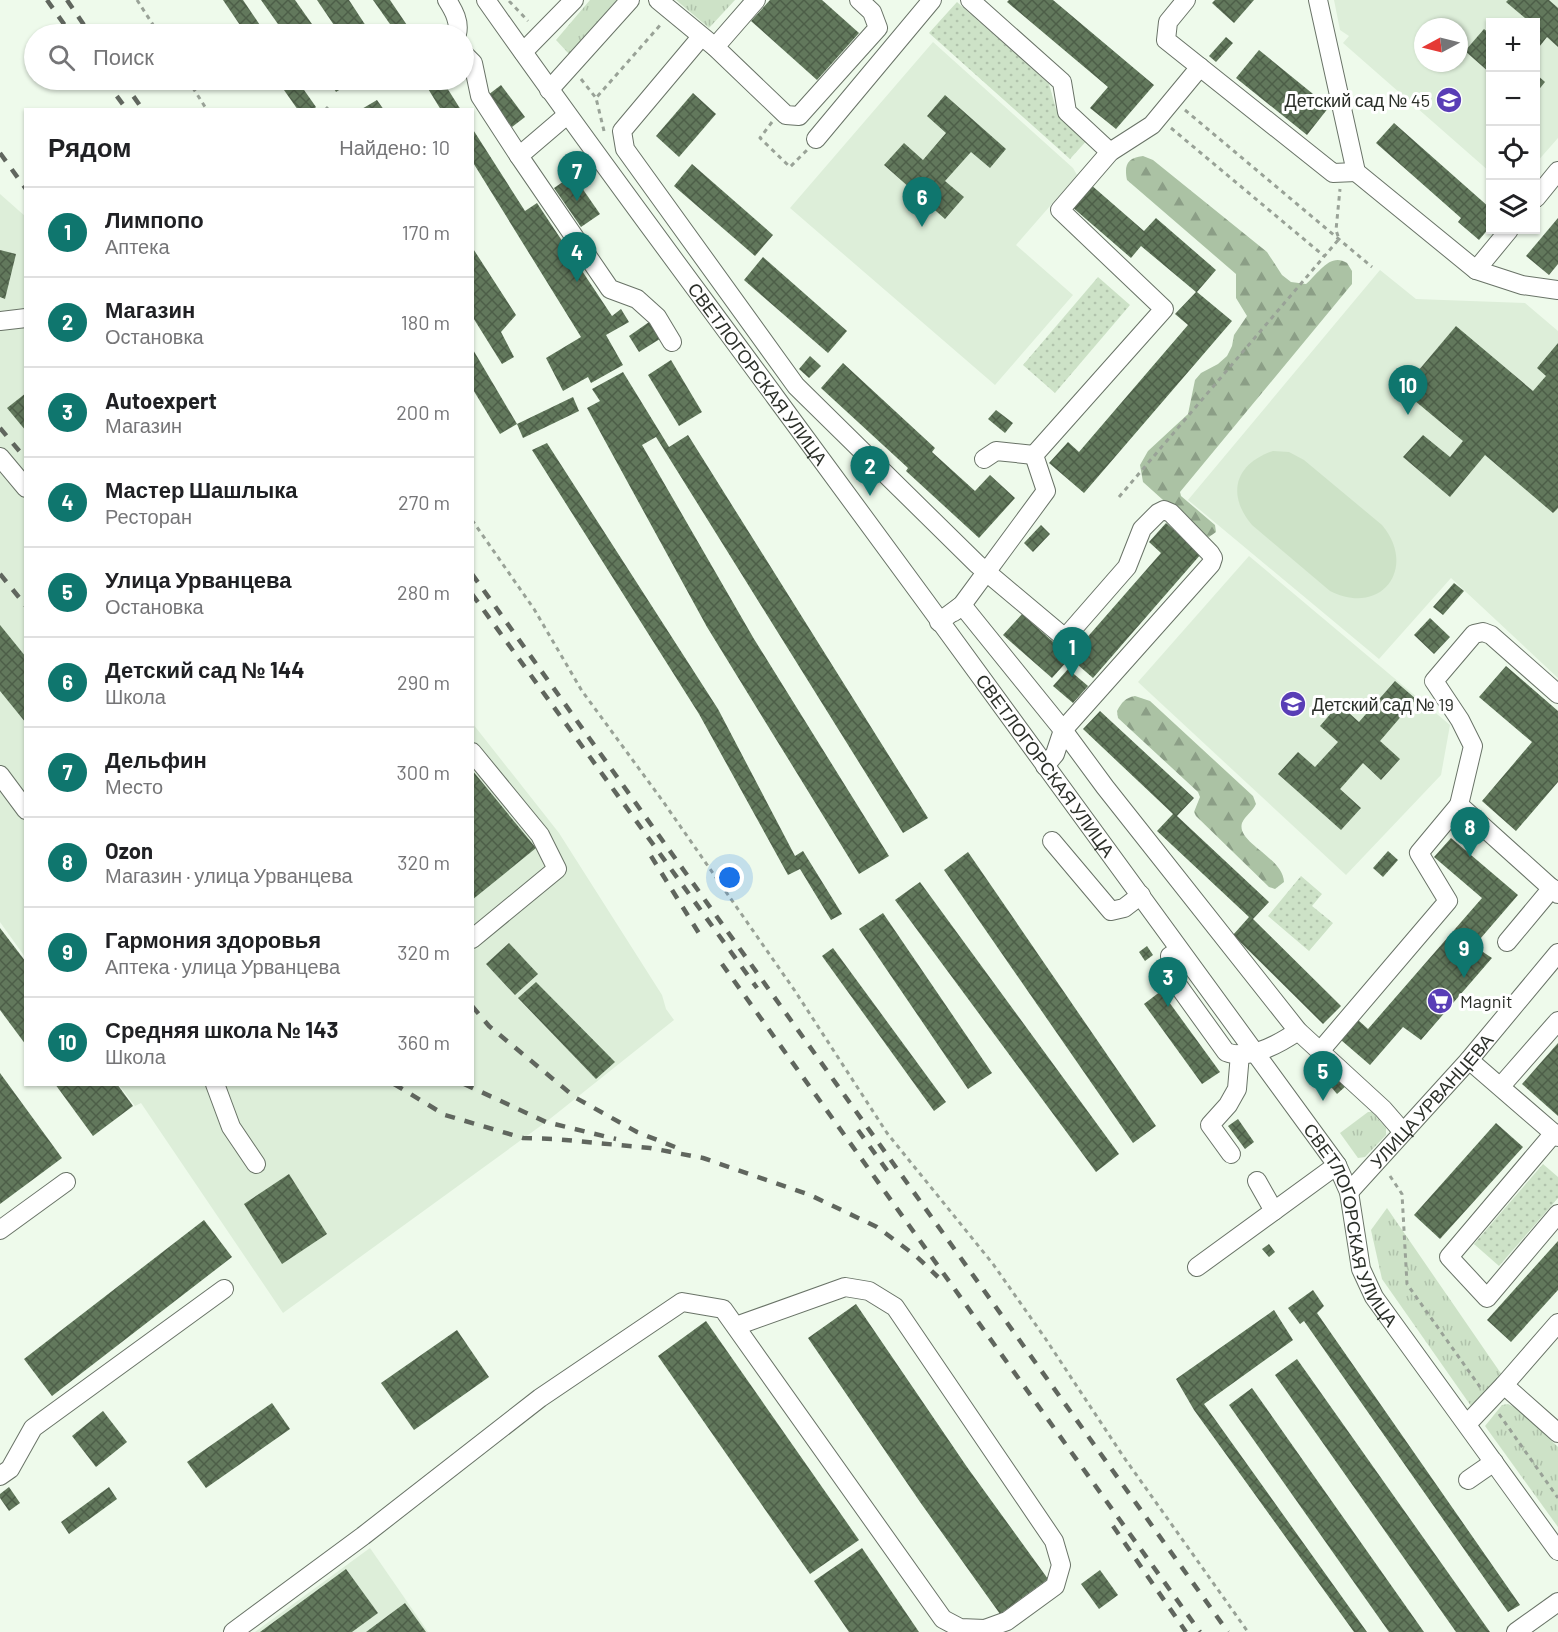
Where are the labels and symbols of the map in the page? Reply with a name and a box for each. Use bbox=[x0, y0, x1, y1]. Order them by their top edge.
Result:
north arrow bbox=[1414, 18, 1468, 72]
school or university icon: Детский сад № 45 bbox=[1434, 85, 1464, 115]
place label: Детский сад № 45 bbox=[1285, 89, 1430, 111]
pin: 7 bbox=[558, 152, 596, 201]
pin: 6 bbox=[902, 178, 942, 227]
pin: 4 bbox=[558, 232, 596, 282]
street label: СВЕТЛОГОРСКАЯ УЛИЦА bbox=[684, 278, 832, 469]
pin: 10 bbox=[1388, 366, 1428, 415]
pin: 2 bbox=[850, 446, 890, 496]
pin: 1 bbox=[1052, 628, 1092, 677]
street label: СВЕТЛОГОРСКАЯ УЛИЦА bbox=[971, 669, 1120, 861]
school or university icon: Детский сад № 19 bbox=[1278, 689, 1308, 719]
place label: Детский сад № 19 bbox=[1312, 693, 1454, 715]
pin: 8 bbox=[1450, 808, 1490, 857]
your location bbox=[715, 863, 744, 892]
pin: 9 bbox=[1444, 928, 1484, 978]
pin: 3 bbox=[1148, 958, 1188, 1007]
supermarket icon: Magnit bbox=[1425, 986, 1455, 1016]
place label: Magnit bbox=[1460, 990, 1513, 1012]
street label: УЛИЦА УРВАНЦЕВА bbox=[1365, 1029, 1497, 1172]
pin: 5 bbox=[1304, 1052, 1342, 1101]
street label: СВЕТЛОГОРСКАЯ УЛИЦА bbox=[1299, 1119, 1403, 1331]

